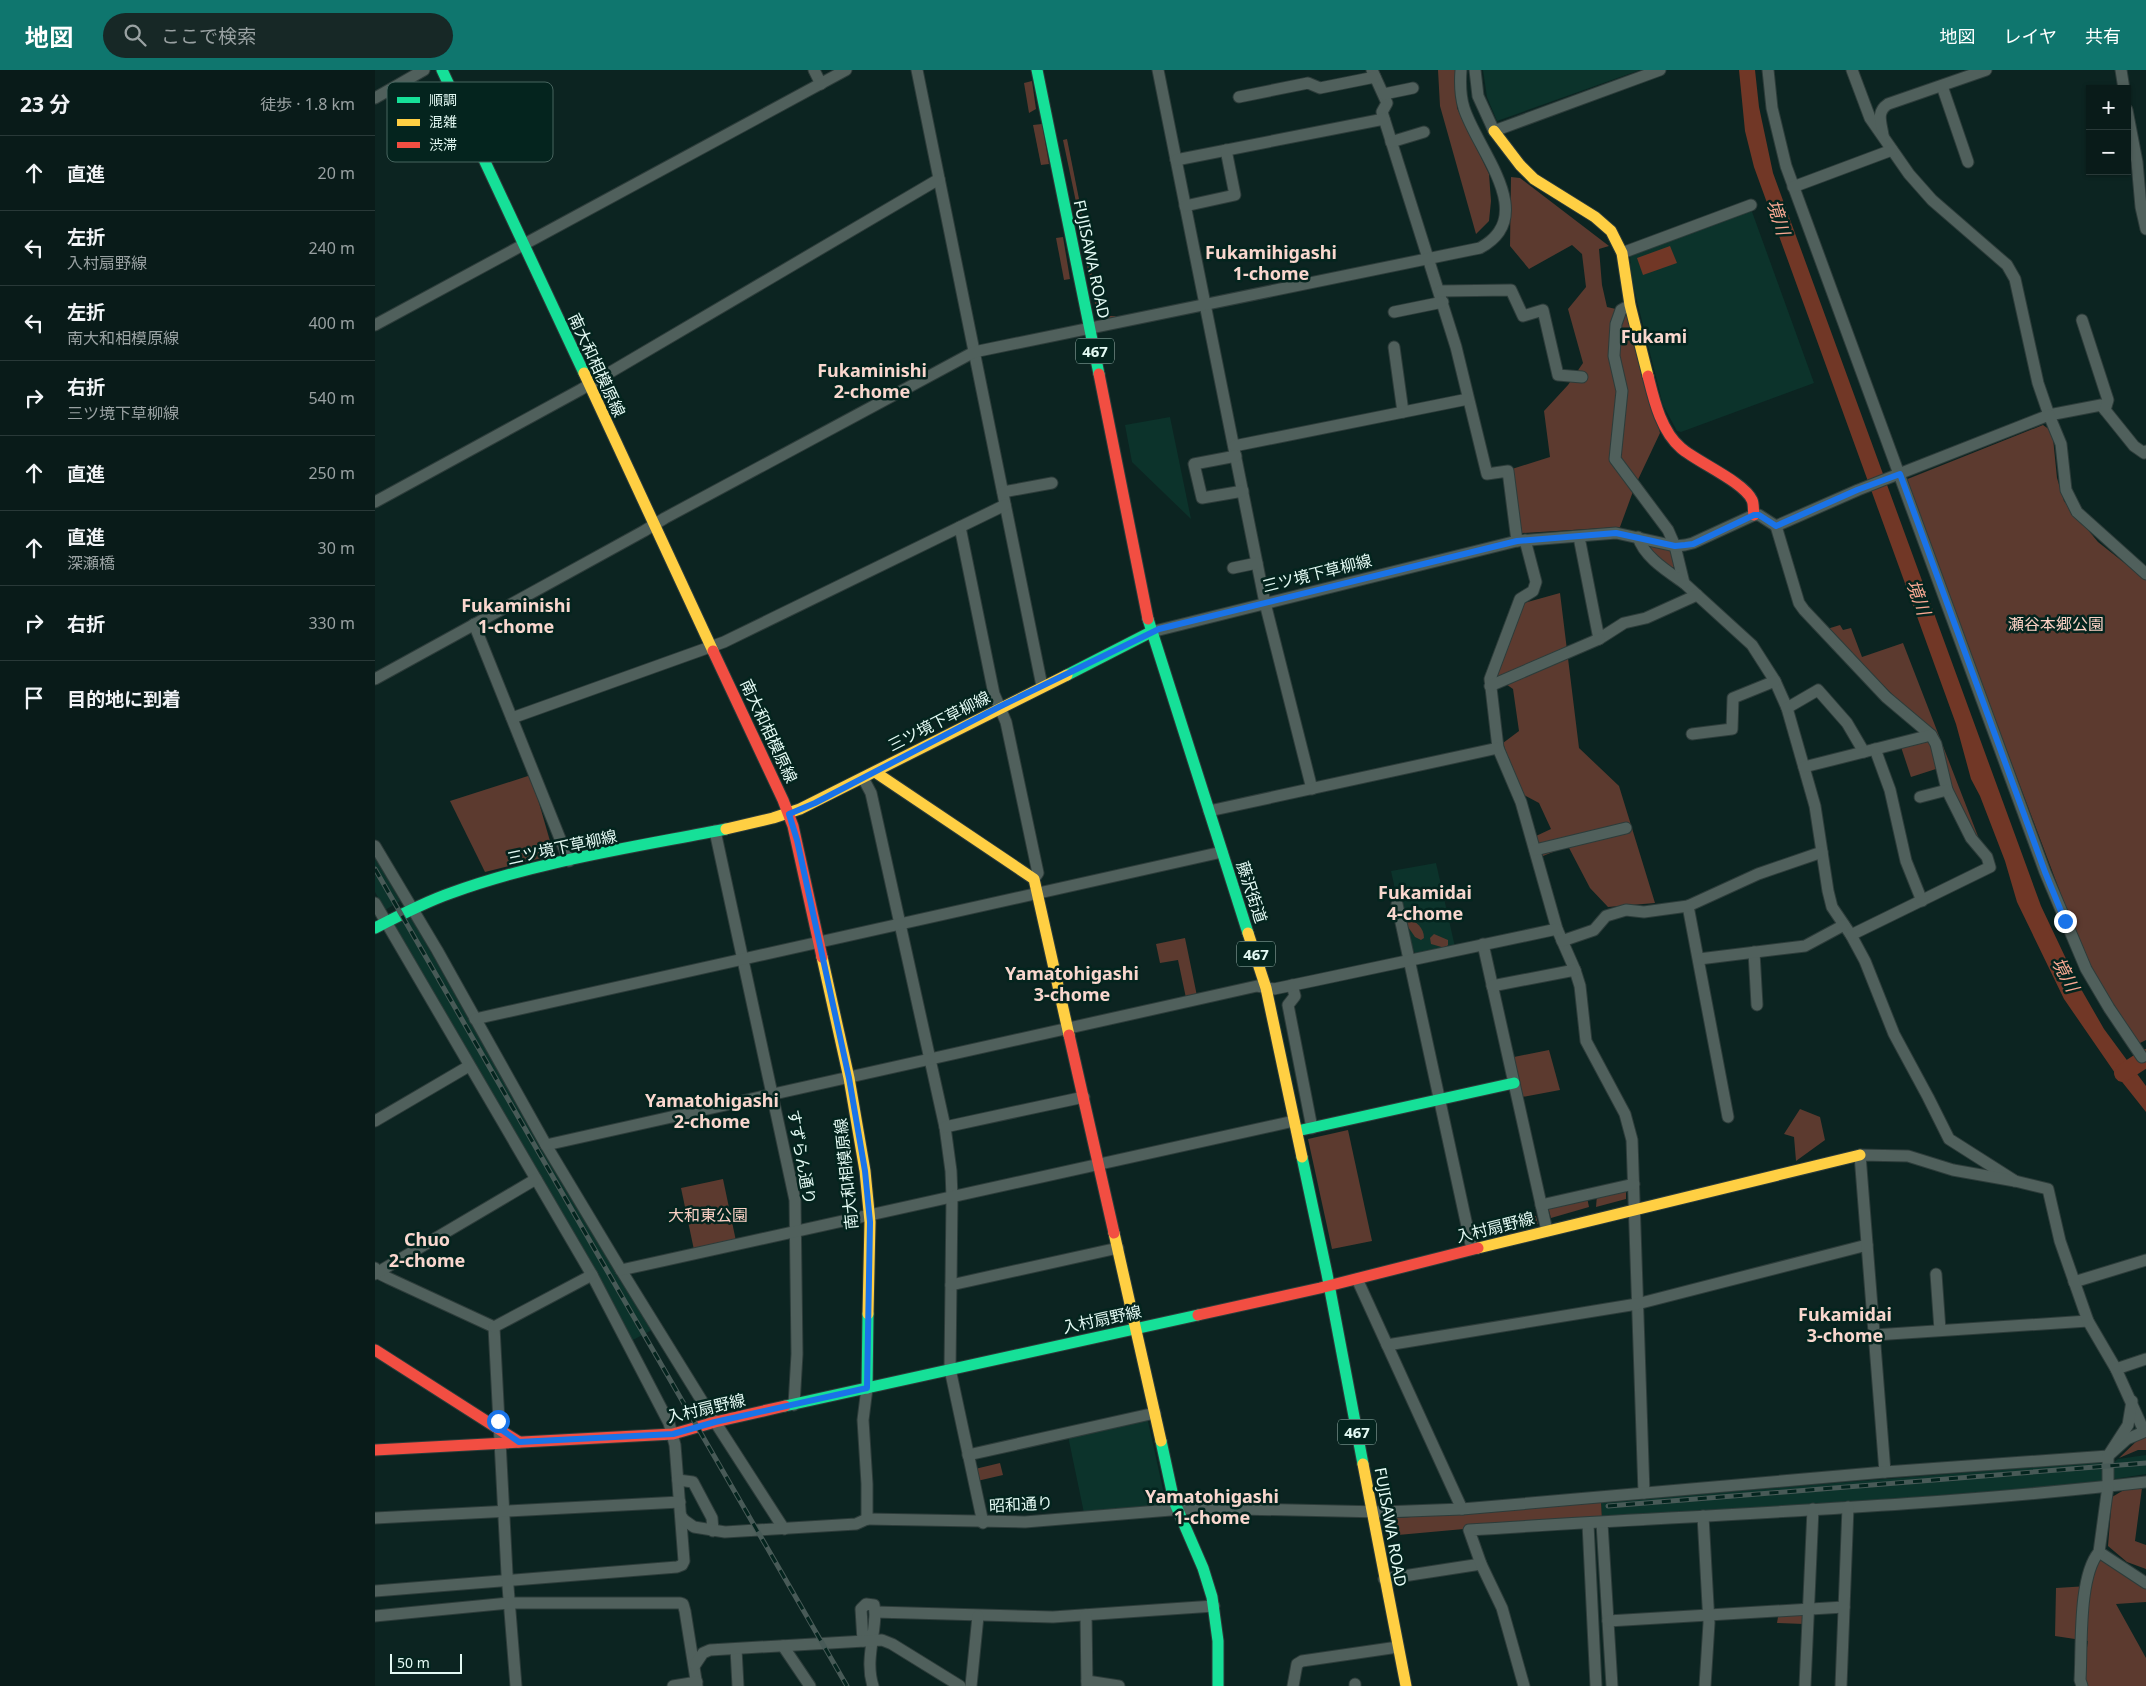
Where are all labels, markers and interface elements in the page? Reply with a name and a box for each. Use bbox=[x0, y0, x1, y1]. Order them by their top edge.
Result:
search box bbox=[103, 13, 453, 58]
text: 地図 bbox=[25, 20, 73, 53]
icon: search bbox=[121, 21, 149, 49]
text: ここで検索 bbox=[161, 23, 256, 49]
text: 地図 bbox=[1940, 24, 1976, 48]
text: レイヤ bbox=[2004, 24, 2057, 48]
text: 共有 bbox=[2085, 24, 2121, 48]
legend bbox=[387, 82, 553, 162]
map controls bbox=[2086, 85, 2131, 175]
button: + bbox=[2086, 85, 2131, 130]
text: 23 分 bbox=[20, 90, 70, 118]
text: 順調 bbox=[429, 90, 457, 109]
text: 徒歩 · 1.8 km bbox=[260, 93, 355, 115]
text: 混雑 bbox=[429, 112, 457, 131]
button: − bbox=[2086, 130, 2131, 175]
text: 渋滞 bbox=[429, 135, 457, 154]
icon: ahead bbox=[20, 159, 48, 187]
text: 直進 bbox=[67, 161, 105, 187]
text: 20 m bbox=[318, 162, 355, 184]
water label: 境川 bbox=[1762, 196, 1797, 240]
street label: FUJISAWA ROAD bbox=[1069, 198, 1115, 320]
text: 左折 bbox=[67, 224, 105, 250]
icon: left bbox=[20, 234, 48, 262]
text: 240 m bbox=[308, 237, 355, 259]
district label: Fukamihigashi 1-chome bbox=[1205, 240, 1337, 285]
text: 入村扇野線 bbox=[67, 252, 147, 274]
text: 左折 bbox=[67, 299, 105, 325]
icon: left bbox=[20, 309, 48, 337]
street label: 南大和相模原線 bbox=[563, 310, 631, 420]
text: 400 m bbox=[308, 312, 355, 334]
district label: Fukami bbox=[1621, 324, 1687, 348]
text: 南大和相模原線 bbox=[67, 327, 179, 349]
road number: 467 bbox=[1076, 338, 1114, 364]
district label: Fukaminishi 2-chome bbox=[817, 358, 927, 403]
text: 右折 bbox=[67, 374, 105, 400]
icon: right bbox=[20, 384, 48, 412]
text: 540 m bbox=[308, 387, 355, 409]
text: 三ツ境下草柳線 bbox=[67, 402, 179, 424]
icon: ahead bbox=[20, 459, 48, 487]
text: 直進 bbox=[67, 461, 105, 487]
text: 250 m bbox=[308, 462, 355, 484]
text: 直進 bbox=[67, 524, 105, 550]
icon: ahead bbox=[20, 534, 48, 562]
text: 30 m bbox=[318, 537, 355, 559]
street label: 三ツ境下草柳線 bbox=[1260, 549, 1374, 597]
text: 深瀬橋 bbox=[67, 552, 115, 574]
water label: 境川 bbox=[1902, 576, 1937, 620]
district label: Fukaminishi 1-chome bbox=[461, 593, 571, 638]
icon: right bbox=[20, 609, 48, 637]
text: 右折 bbox=[67, 611, 105, 637]
text: 330 m bbox=[308, 612, 355, 634]
park label: 瀬谷本郷公園 bbox=[2008, 613, 2104, 635]
street label: 南大和相模原線 bbox=[735, 676, 803, 786]
icon: arrive bbox=[20, 684, 48, 712]
text: 目的地に到着 bbox=[67, 686, 181, 712]
street label: 三ツ境下草柳線 bbox=[884, 686, 994, 756]
street label: 三ツ境下草柳線 bbox=[505, 825, 619, 869]
street label: 藤沢街道 bbox=[1232, 858, 1272, 926]
district label: Fukamidai 4-chome bbox=[1378, 880, 1472, 925]
route end bbox=[2054, 910, 2077, 933]
road number: 467 bbox=[1237, 942, 1275, 966]
water label: 境川 bbox=[2047, 952, 2086, 997]
district label: Yamatohigashi 3-chome bbox=[1005, 961, 1139, 1006]
district label: Yamatohigashi 2-chome bbox=[645, 1088, 779, 1133]
street label: すずらん通り bbox=[783, 1108, 821, 1206]
street label: 南大和相模原線 bbox=[829, 1117, 863, 1231]
park label: 大和東公園 bbox=[668, 1204, 748, 1226]
street label: 入村扇野線 bbox=[1454, 1207, 1536, 1247]
district label: Chuo 2-chome bbox=[389, 1227, 465, 1272]
street label: 入村扇野線 bbox=[1061, 1300, 1143, 1338]
district label: Fukamidai 3-chome bbox=[1798, 1302, 1892, 1347]
street label: 入村扇野線 bbox=[665, 1388, 747, 1428]
route start bbox=[487, 1410, 510, 1433]
road number: 467 bbox=[1338, 1420, 1376, 1444]
street label: FUJISAWA ROAD bbox=[1370, 1466, 1412, 1588]
district label: Yamatohigashi 1-chome bbox=[1145, 1484, 1279, 1529]
street label: 昭和通り bbox=[988, 1491, 1054, 1517]
scale bar bbox=[390, 1651, 463, 1674]
text: 50 m bbox=[397, 1653, 430, 1672]

